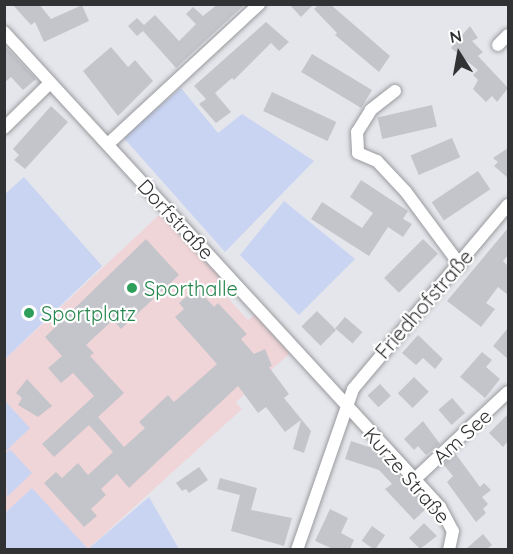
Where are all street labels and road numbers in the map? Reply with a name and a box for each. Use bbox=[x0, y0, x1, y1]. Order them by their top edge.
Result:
street label: Dorfstraße bbox=[133, 174, 219, 264]
street label: Friedhofstraße bbox=[370, 245, 478, 363]
street label: Am See bbox=[428, 404, 496, 468]
street label: Kurze Straße bbox=[359, 422, 455, 528]

